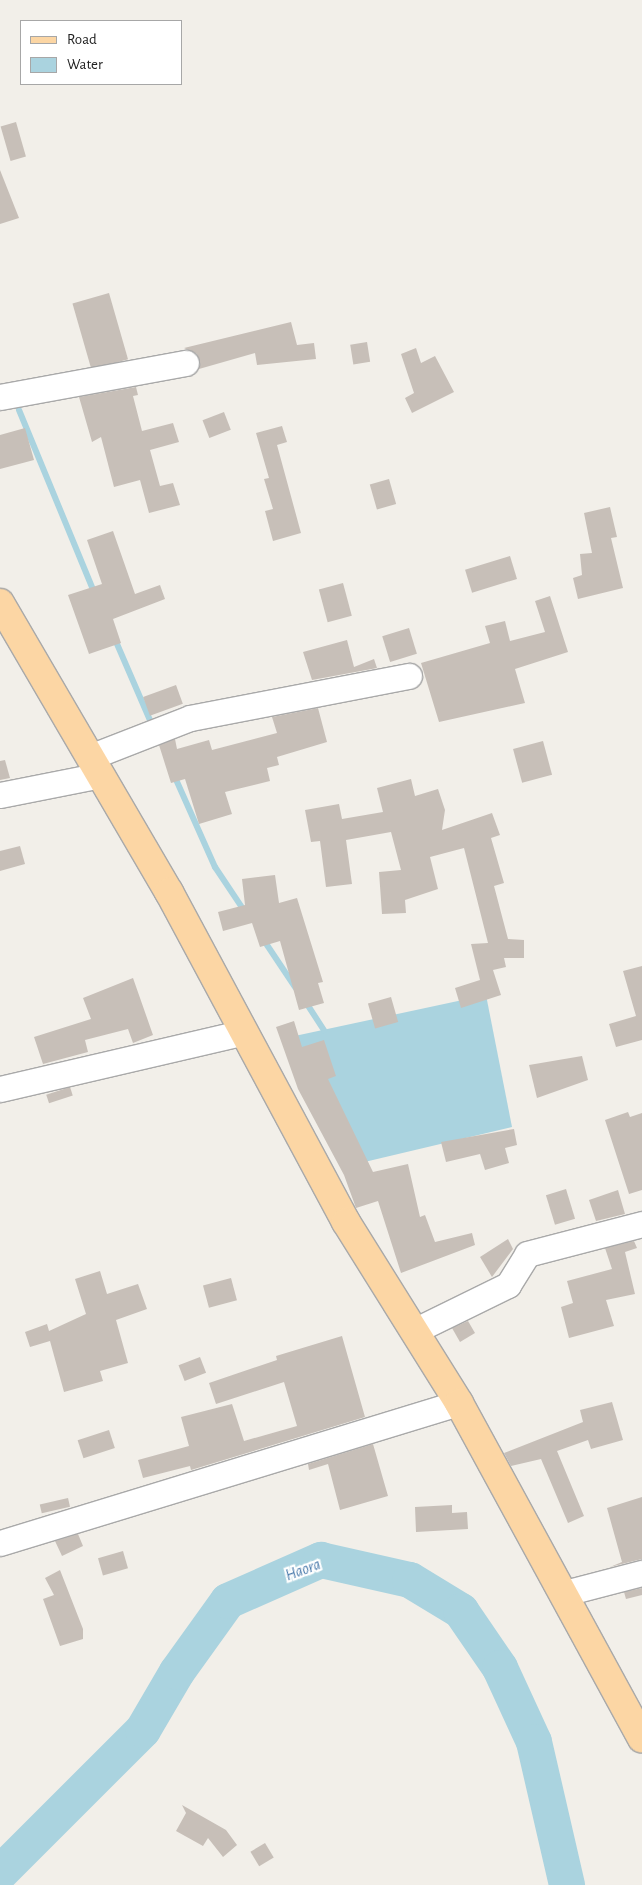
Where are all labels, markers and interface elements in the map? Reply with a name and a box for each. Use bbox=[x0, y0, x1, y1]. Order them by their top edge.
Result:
legend bbox=[20, 20, 182, 85]
text: Road bbox=[67, 32, 97, 47]
text: Water bbox=[67, 57, 103, 72]
water label: Haora bbox=[283, 1555, 323, 1585]

